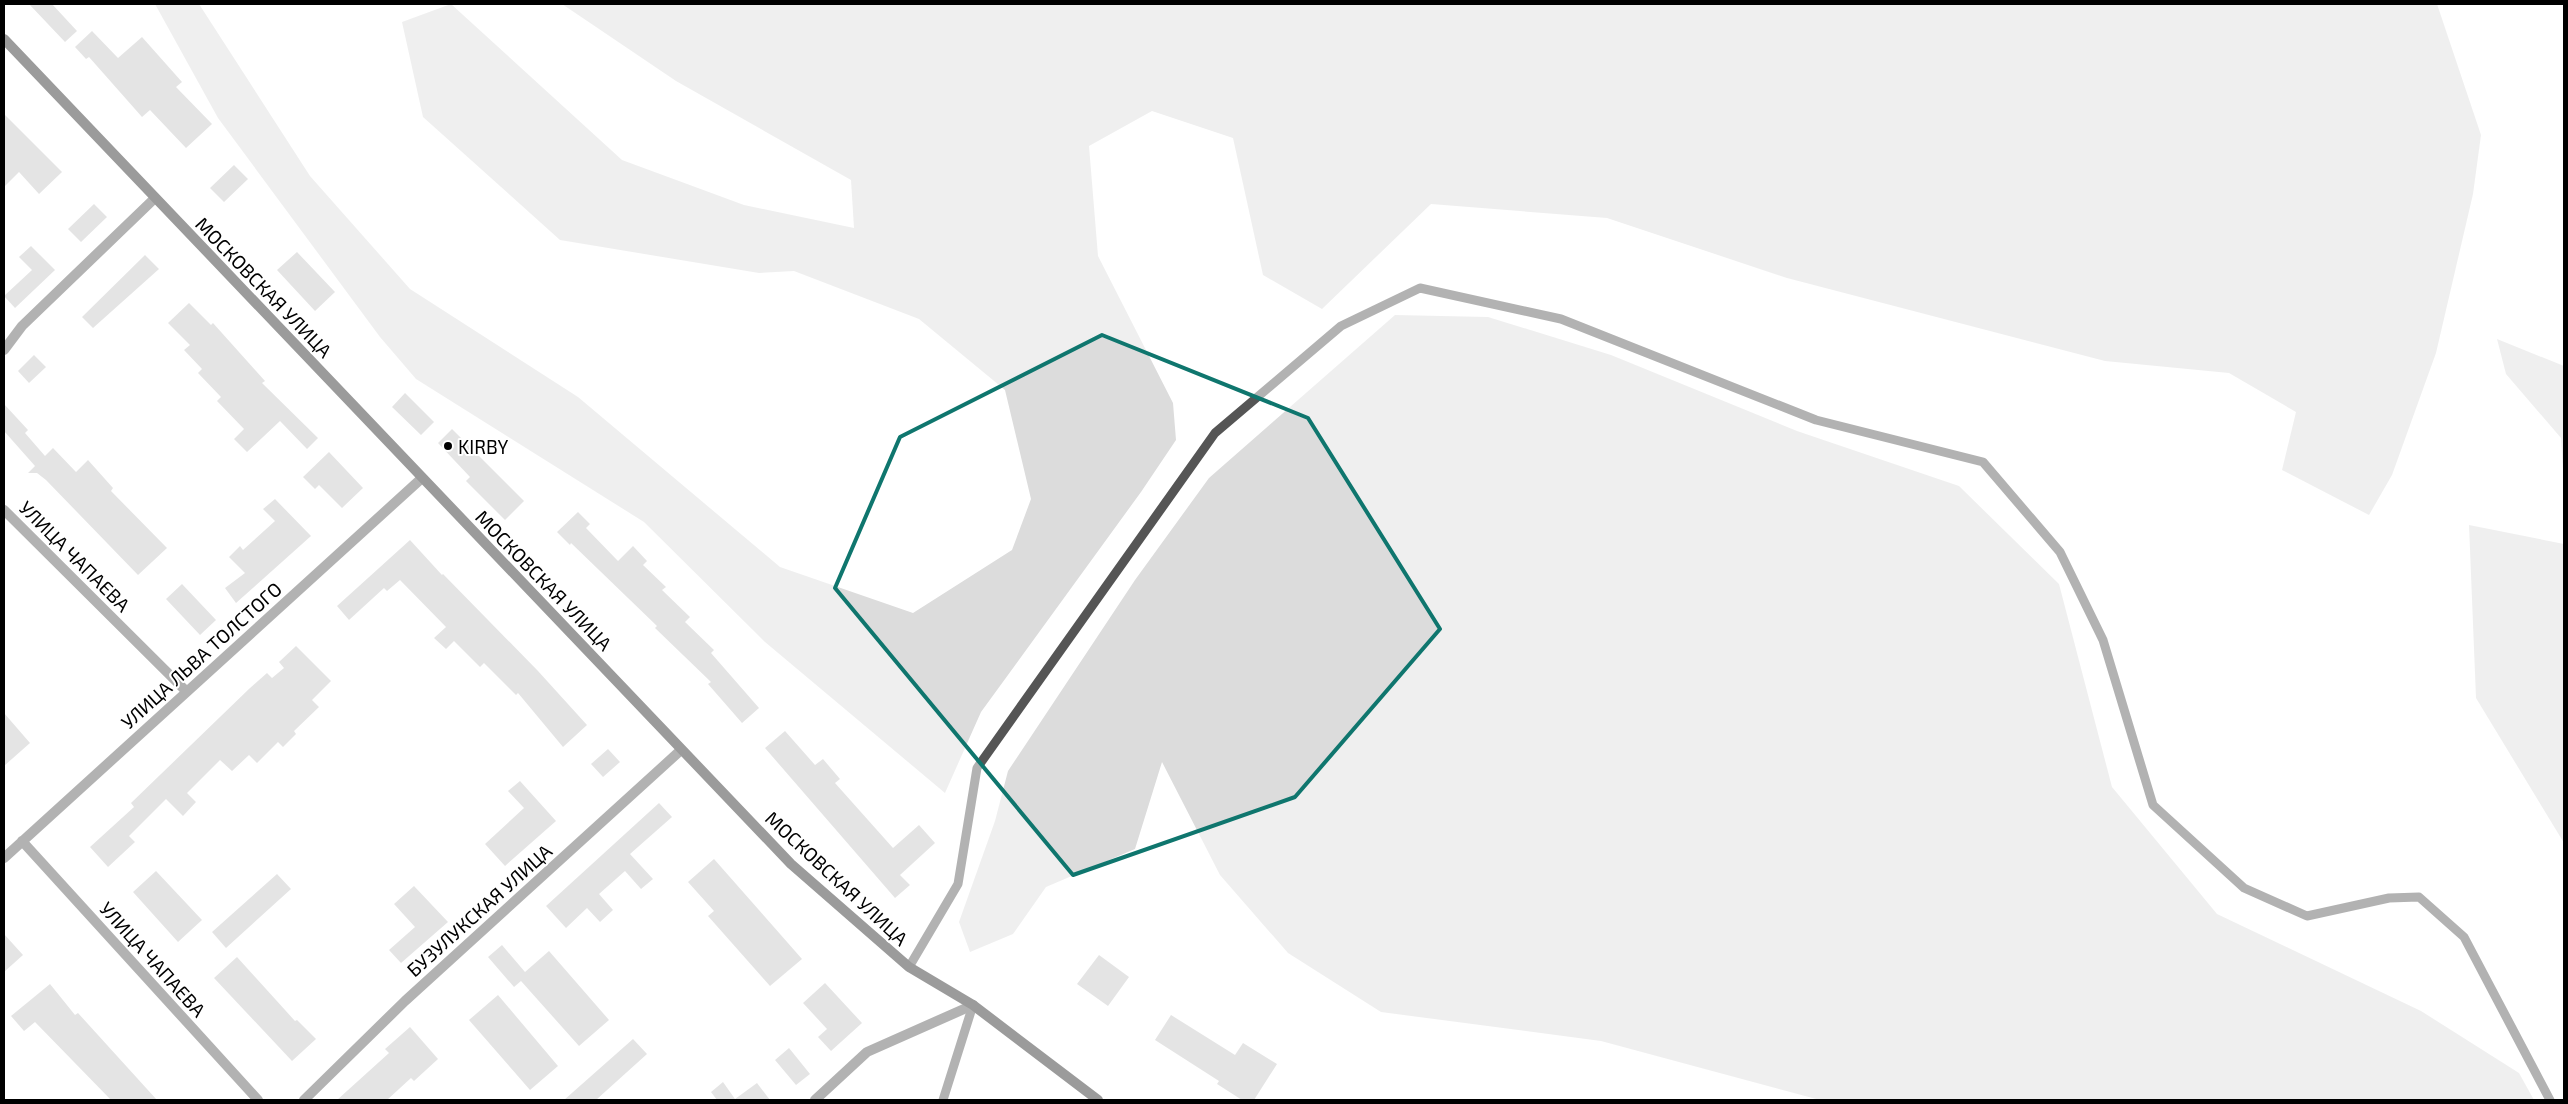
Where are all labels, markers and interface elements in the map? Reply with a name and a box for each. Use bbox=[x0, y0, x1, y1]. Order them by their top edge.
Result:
street label: МОСКОВСКАЯ УЛИЦА bbox=[191, 212, 337, 362]
place label: KIRBY bbox=[458, 435, 509, 458]
marker: KIRBY bbox=[442, 440, 454, 452]
street label: УЛИЦА ЧАПАЕВА bbox=[15, 496, 135, 616]
street label: МОСКОВСКАЯ УЛИЦА bbox=[471, 505, 617, 655]
street label: УЛИЦА ЛЬВА ТОЛСТОГО bbox=[116, 577, 286, 733]
street label: МОСКОВСКАЯ УЛИЦА bbox=[761, 806, 913, 950]
street label: БУЗУЛУКСКАЯ УЛИЦА bbox=[402, 839, 556, 981]
street label: УЛИЦА ЧАПАЕВА bbox=[95, 897, 211, 1021]

